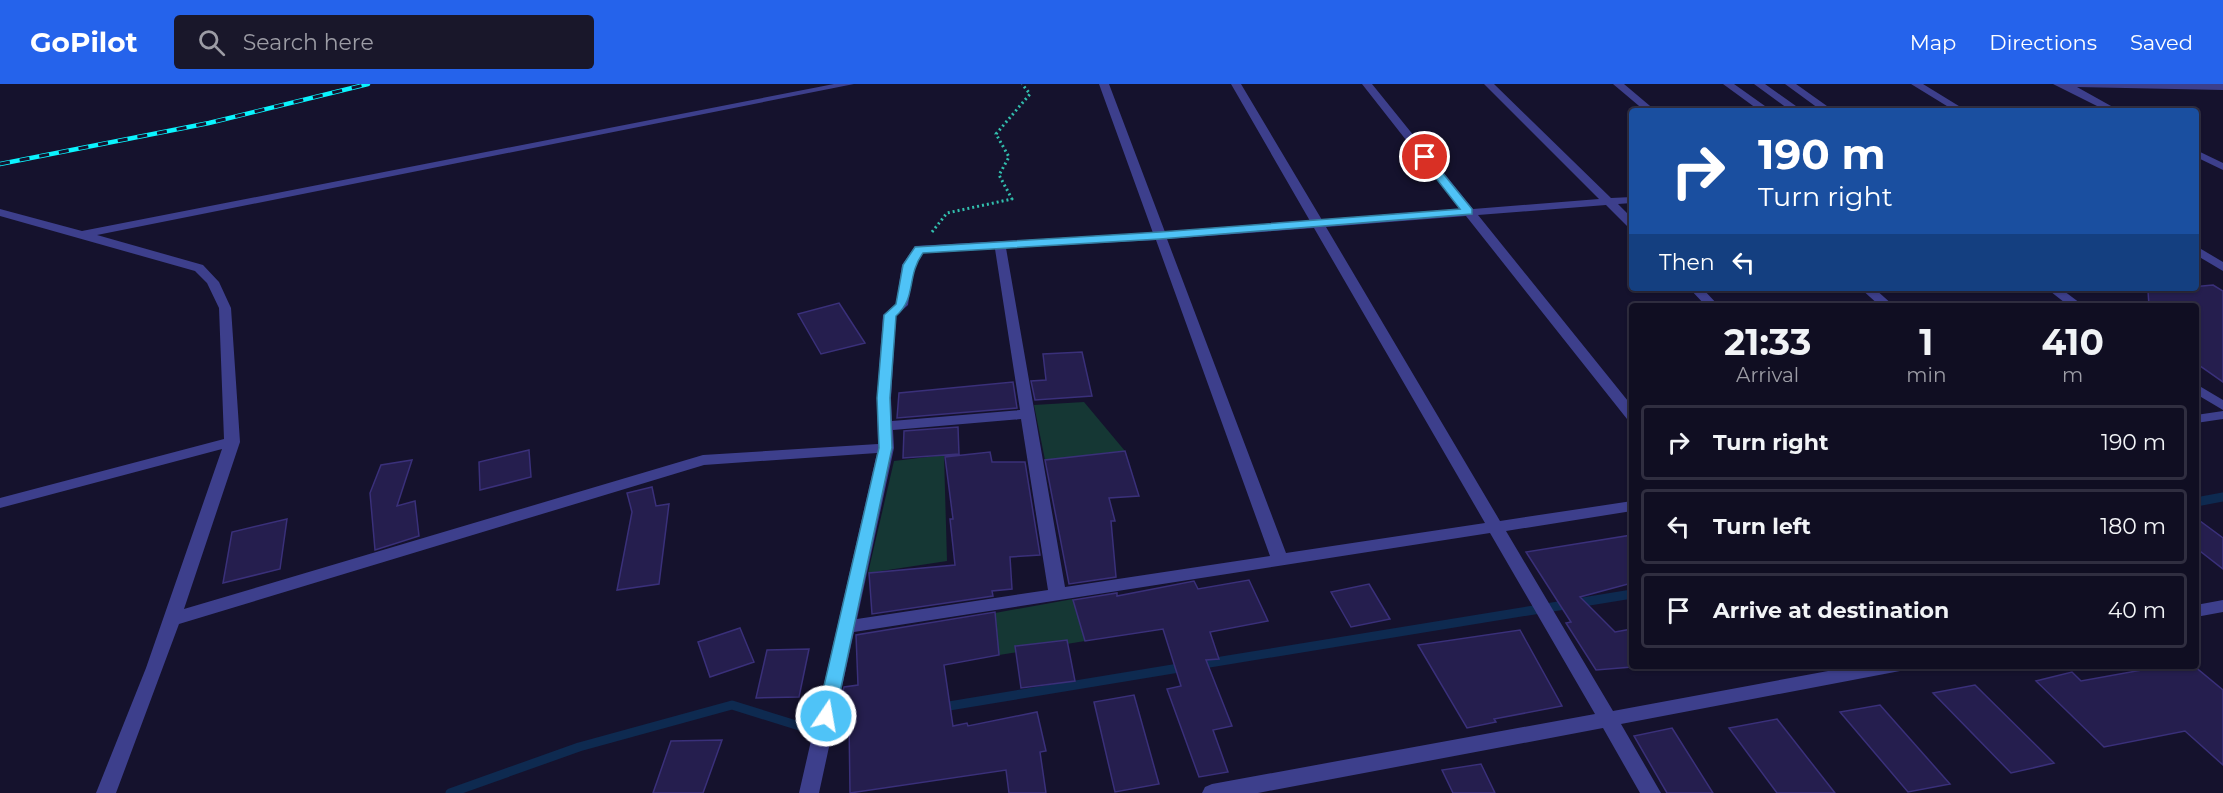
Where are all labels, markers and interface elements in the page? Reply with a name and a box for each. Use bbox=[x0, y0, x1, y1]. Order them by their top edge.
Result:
search box bbox=[174, 15, 594, 69]
text: GoPilot bbox=[30, 25, 138, 59]
icon: search bbox=[195, 26, 228, 59]
text: Search here bbox=[243, 29, 374, 56]
text: Map bbox=[1910, 30, 1956, 55]
text: Directions bbox=[1989, 30, 2097, 55]
text: Saved bbox=[2130, 30, 2193, 55]
text: 190 m bbox=[1758, 128, 1886, 180]
pin bbox=[1399, 131, 1450, 182]
icon: right bbox=[1659, 132, 1737, 210]
icon: arrive bbox=[1408, 140, 1441, 173]
text: Turn right bbox=[1758, 180, 1893, 213]
icon: left bbox=[1727, 246, 1760, 279]
text: Then bbox=[1659, 249, 1715, 276]
text: 21:33 bbox=[1724, 320, 1811, 364]
text: 1 bbox=[1919, 320, 1933, 364]
text: 410 bbox=[2041, 320, 2104, 364]
text: Arrival bbox=[1736, 363, 1799, 387]
text: min bbox=[1906, 363, 1946, 387]
text: m bbox=[2062, 363, 2083, 387]
icon: right bbox=[1662, 426, 1695, 459]
text: Turn right bbox=[1713, 429, 1828, 456]
text: 190 m bbox=[2101, 429, 2166, 456]
icon: left bbox=[1662, 510, 1695, 543]
text: Turn left bbox=[1713, 513, 1811, 540]
text: 180 m bbox=[2100, 513, 2166, 540]
icon: arrive bbox=[1662, 594, 1695, 627]
text: Arrive at destination bbox=[1713, 597, 1949, 624]
text: 40 m bbox=[2108, 597, 2166, 624]
position arrow bbox=[794, 684, 858, 748]

